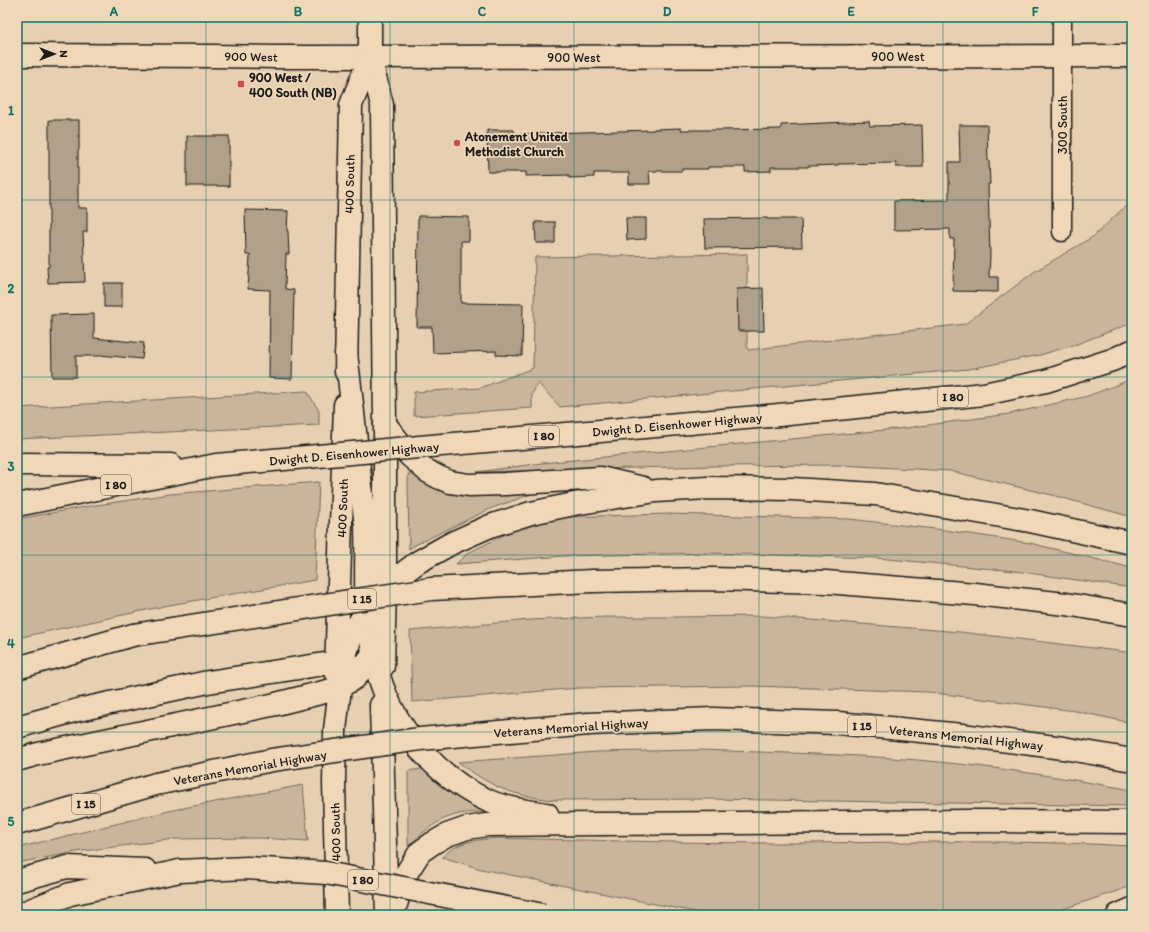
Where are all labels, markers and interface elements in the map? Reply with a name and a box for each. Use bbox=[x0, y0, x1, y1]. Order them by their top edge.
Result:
text: A bbox=[109, 4, 119, 19]
text: B bbox=[294, 4, 303, 19]
text: C bbox=[478, 4, 487, 19]
text: D bbox=[663, 4, 672, 19]
text: E bbox=[847, 4, 855, 19]
text: F bbox=[1032, 4, 1039, 19]
north arrow bbox=[34, 34, 74, 74]
street label: 900 West bbox=[224, 49, 278, 64]
street label: 900 West bbox=[871, 49, 925, 64]
text: N bbox=[57, 50, 70, 58]
street label: 900 West bbox=[547, 50, 601, 65]
place label: 900 West / 400 South (NB) bbox=[249, 70, 337, 101]
marker: 900 West / 400 South (NB) bbox=[236, 79, 246, 89]
street label: 300 South bbox=[1055, 95, 1070, 154]
text: 1 bbox=[8, 103, 14, 118]
place label: Atonement United Methodist Church bbox=[464, 129, 569, 159]
marker: Atonement United Methodist Church bbox=[452, 138, 462, 148]
street label: 400 South bbox=[341, 154, 358, 214]
text: 2 bbox=[8, 281, 15, 296]
road number: I 80 bbox=[938, 387, 968, 407]
street label: Dwight D. Eisenhower Highway bbox=[592, 410, 763, 439]
road number: I 80 bbox=[529, 426, 559, 446]
street label: Dwight D. Eisenhower Highway bbox=[269, 439, 440, 468]
text: 3 bbox=[7, 459, 15, 474]
road number: I 80 bbox=[101, 475, 131, 495]
street label: 400 South bbox=[334, 478, 351, 538]
road number: I 15 bbox=[348, 589, 376, 609]
text: 4 bbox=[7, 636, 15, 651]
street label: Veterans Memorial Highway bbox=[493, 715, 649, 740]
road number: I 15 bbox=[848, 716, 876, 736]
street label: Veterans Memorial Highway bbox=[888, 722, 1044, 753]
street label: Veterans Memorial Highway bbox=[172, 747, 328, 788]
road number: I 15 bbox=[72, 794, 100, 814]
street label: 400 South bbox=[327, 802, 344, 862]
text: 5 bbox=[8, 814, 15, 829]
road number: I 80 bbox=[348, 870, 378, 890]

